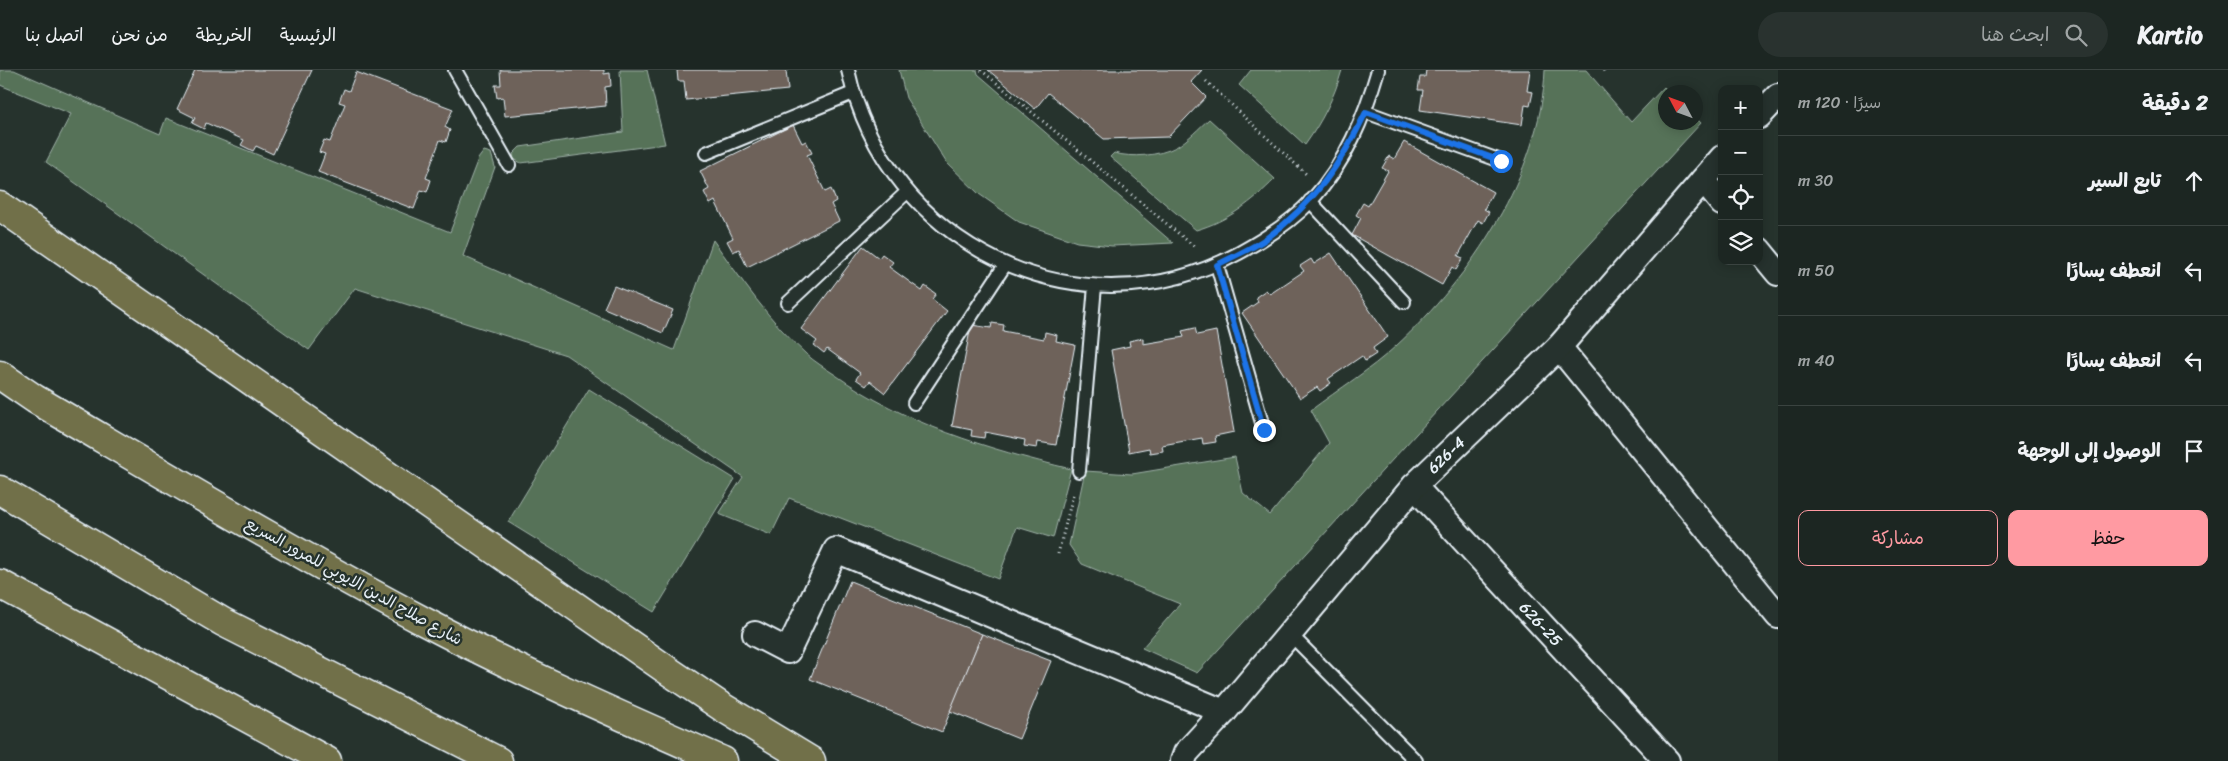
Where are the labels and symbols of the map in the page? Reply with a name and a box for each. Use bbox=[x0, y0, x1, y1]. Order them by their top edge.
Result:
north arrow bbox=[1658, 85, 1703, 130]
route start bbox=[1490, 150, 1513, 173]
route end bbox=[1253, 419, 1276, 442]
street label: 626-4 bbox=[1420, 429, 1472, 481]
street label: شارع صلاح الدين الايوبي للمرور السريع bbox=[240, 509, 468, 653]
street label: 626-25 bbox=[1512, 594, 1570, 654]

